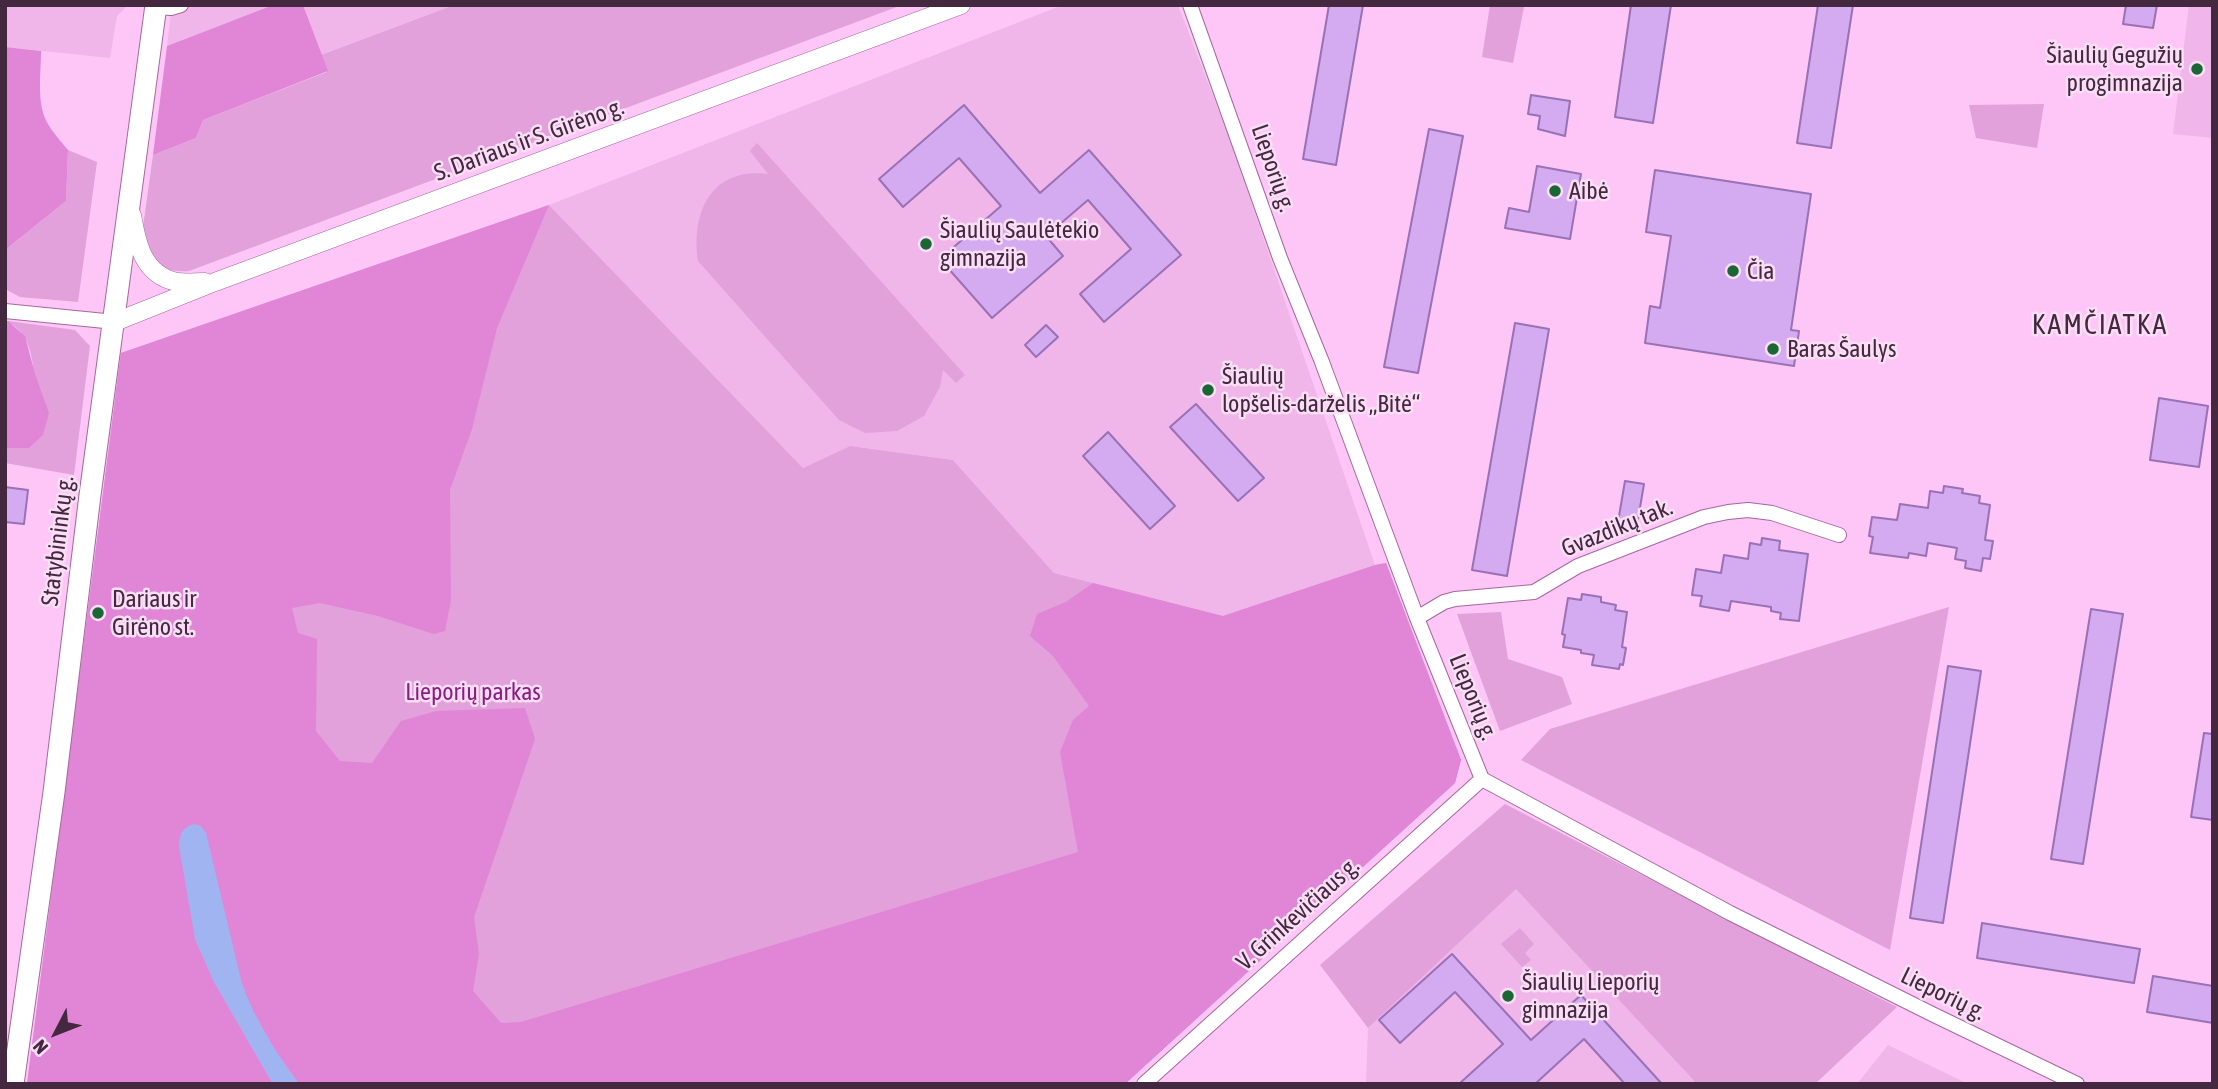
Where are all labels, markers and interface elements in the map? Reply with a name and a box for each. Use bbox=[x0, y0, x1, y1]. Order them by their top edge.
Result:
place label: Šiaulių Gegužių progimnazija bbox=[2047, 41, 2183, 97]
marker: Šiaulių Gegužių progimnazija bbox=[2189, 61, 2205, 77]
street label: S. Dariaus ir S. Girėno g. bbox=[430, 92, 628, 188]
street label: Lieporių g. bbox=[1245, 121, 1301, 215]
place label: Aibė bbox=[1569, 177, 1609, 205]
marker: Aibė bbox=[1547, 183, 1563, 199]
place label: Šiaulių Saulėtekio gimnazija bbox=[940, 216, 1099, 272]
marker: Šiaulių Saulėtekio gimnazija bbox=[918, 236, 934, 252]
place label: Čia bbox=[1747, 257, 1774, 285]
marker: Čia bbox=[1725, 263, 1741, 279]
district label: KAMČIATKA bbox=[2033, 308, 2167, 342]
place label: Baras Šaulys bbox=[1787, 335, 1896, 363]
marker: Baras Šaulys bbox=[1765, 341, 1781, 357]
place label: Šiaulių lopšelis-darželis „Bitė“ bbox=[1222, 362, 1420, 418]
marker: Šiaulių lopšelis-darželis „Bitė“ bbox=[1200, 382, 1216, 398]
street label: Statybininkų g. bbox=[36, 474, 80, 608]
street label: Gvazdikų tak. bbox=[1557, 493, 1677, 563]
place label: Dariaus ir Girėno st. bbox=[112, 585, 196, 641]
marker: Dariaus ir Girėno st. bbox=[90, 605, 106, 621]
street label: Lieporių g. bbox=[1443, 650, 1503, 744]
park label: Lieporių parkas bbox=[405, 678, 541, 706]
street label: V. Grinkevičiaus g. bbox=[1231, 851, 1365, 977]
street label: Lieporių g. bbox=[1896, 961, 1990, 1027]
place label: Šiaulių Lieporių gimnazija bbox=[1522, 968, 1660, 1024]
marker: Šiaulių Lieporių gimnazija bbox=[1500, 988, 1516, 1004]
north arrow bbox=[21, 998, 91, 1068]
text: N bbox=[28, 1036, 52, 1059]

